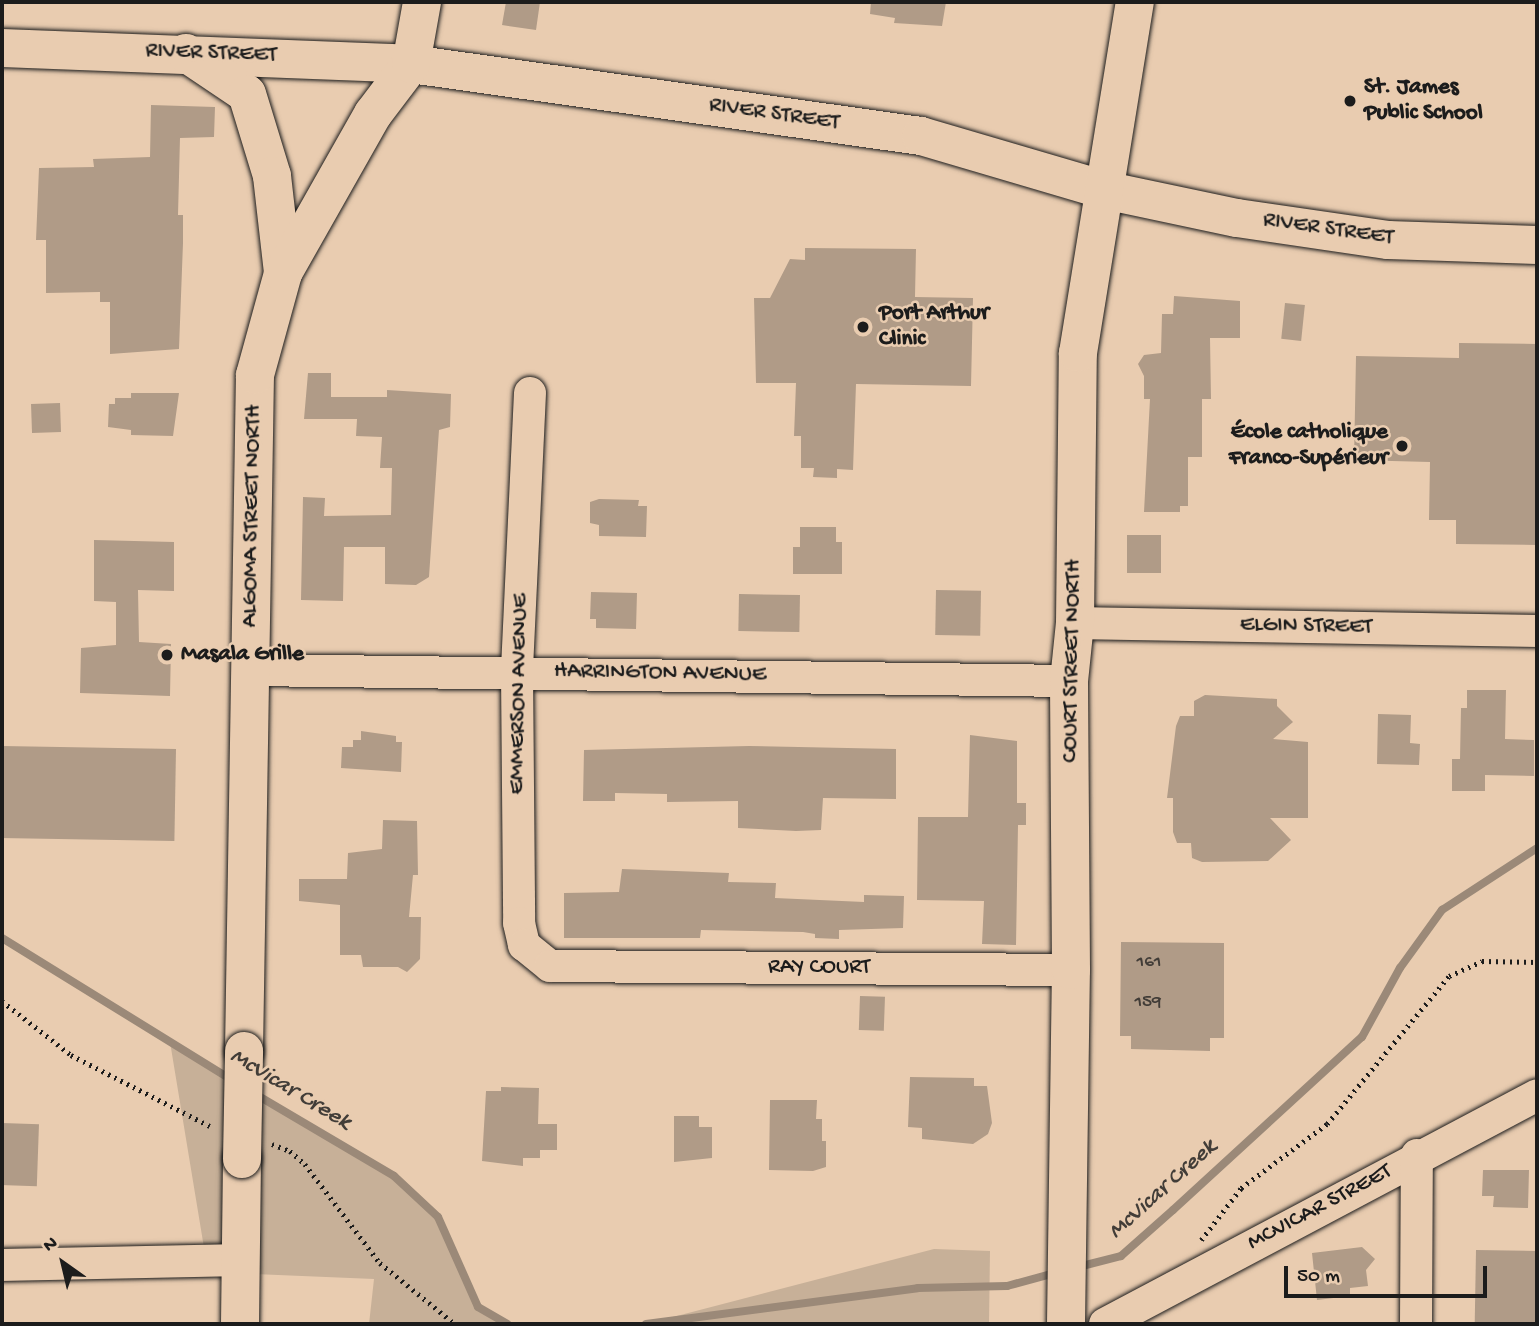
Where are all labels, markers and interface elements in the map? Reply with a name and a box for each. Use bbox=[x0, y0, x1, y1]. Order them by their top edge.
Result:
street label: RIVER STREET bbox=[145, 38, 277, 70]
place label: St. James Public School bbox=[1364, 74, 1483, 128]
street label: RIVER STREET bbox=[707, 92, 841, 138]
marker: St. James Public School bbox=[1342, 93, 1358, 109]
street label: RIVER STREET bbox=[1261, 207, 1395, 253]
place label: Port Arthur Clinic bbox=[879, 300, 989, 354]
marker: Port Arthur Clinic bbox=[853, 317, 873, 337]
street label: ALGOMA STREET NORTH bbox=[237, 404, 269, 628]
place label: École catholique Franco-Supérieur bbox=[1229, 419, 1388, 473]
marker: École catholique Franco-Supérieur bbox=[1394, 438, 1410, 454]
street label: COURT STREET NORTH bbox=[1057, 559, 1089, 763]
street label: EMMERSON AVENUE bbox=[504, 593, 536, 795]
street label: ELGIN STREET bbox=[1240, 612, 1372, 642]
place label: Masala Grille bbox=[181, 641, 304, 669]
marker: Masala Grille bbox=[159, 647, 175, 663]
street label: HARRINGTON AVENUE bbox=[554, 658, 766, 690]
house number: 161 bbox=[1137, 952, 1161, 974]
street label: RAY COURT bbox=[768, 954, 870, 982]
house number: 159 bbox=[1134, 992, 1162, 1014]
water label: McVicar Creek bbox=[224, 1043, 356, 1137]
water label: McVicar Creek bbox=[1103, 1134, 1223, 1246]
street label: MCVICAR STREET bbox=[1243, 1158, 1397, 1258]
north arrow bbox=[28, 1228, 98, 1298]
text: N bbox=[39, 1232, 63, 1258]
scale bar bbox=[1287, 1252, 1490, 1296]
text: 50 m bbox=[1297, 1265, 1340, 1290]

